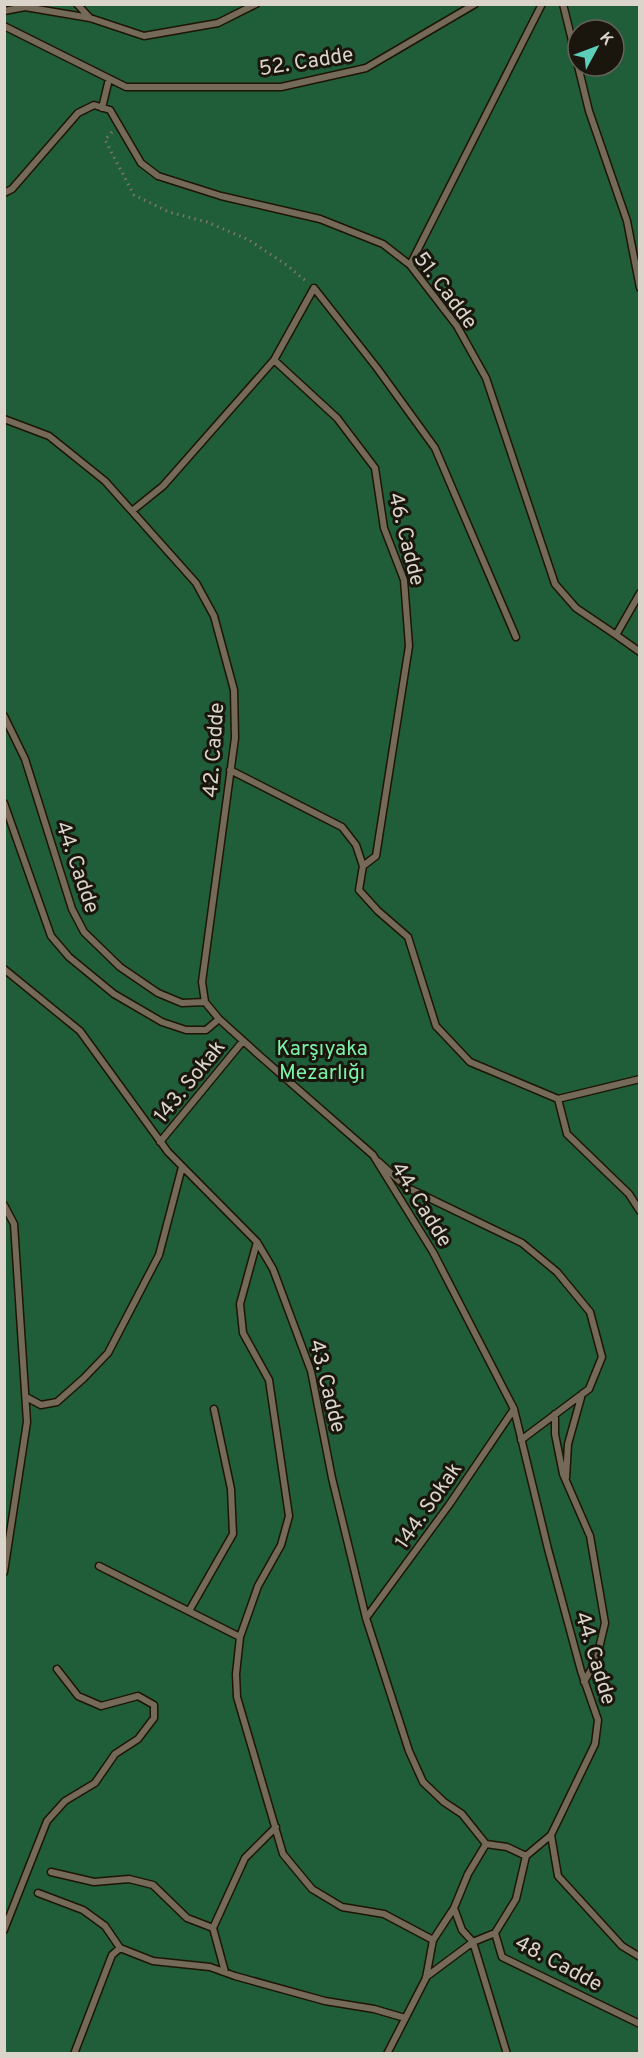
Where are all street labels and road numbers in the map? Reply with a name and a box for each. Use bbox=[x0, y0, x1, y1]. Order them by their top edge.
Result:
street label: 52. Cadde bbox=[257, 42, 355, 83]
street label: 51. Cadde bbox=[407, 247, 483, 335]
street label: 46. Cadde bbox=[381, 490, 430, 589]
street label: 42. Cadde bbox=[198, 702, 231, 799]
street label: 44. Cadde bbox=[48, 818, 105, 917]
street label: 143. Sokak bbox=[148, 1035, 232, 1129]
street label: 44. Cadde bbox=[384, 1157, 457, 1252]
street label: 43. Cadde bbox=[302, 1337, 351, 1436]
street label: 144. Sokak bbox=[390, 1457, 469, 1555]
street label: 44. Cadde bbox=[568, 1609, 621, 1708]
street label: 48. Cadde bbox=[510, 1930, 607, 1999]

